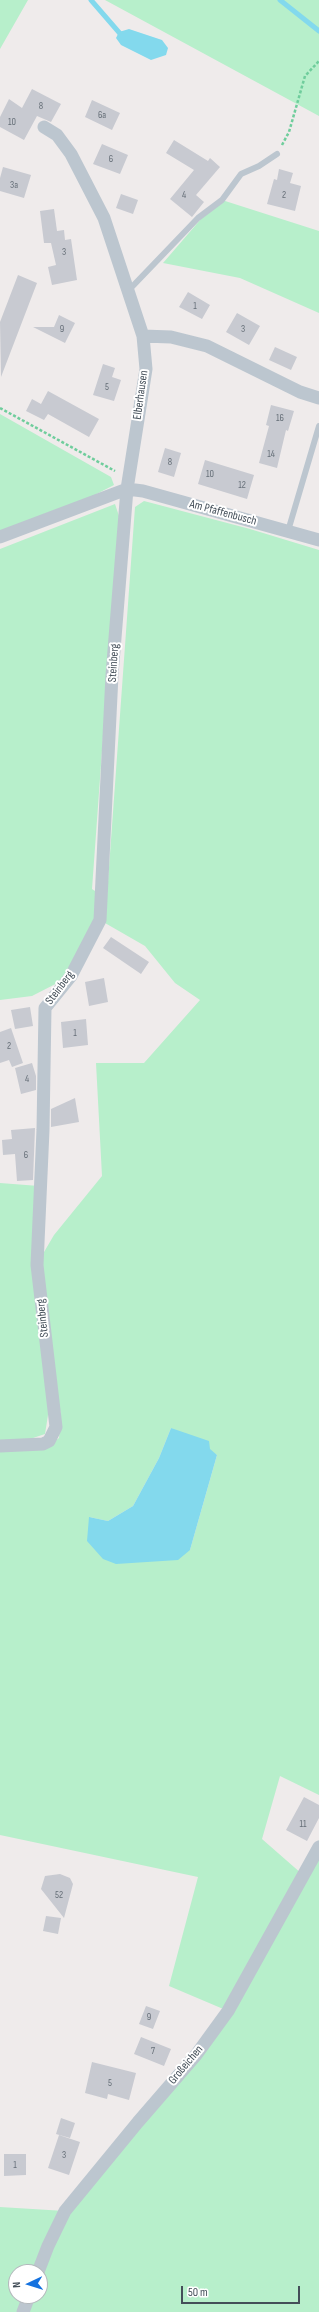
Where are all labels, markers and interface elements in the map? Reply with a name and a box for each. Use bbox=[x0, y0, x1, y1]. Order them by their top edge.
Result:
house number: 8 bbox=[39, 100, 43, 112]
house number: 6a bbox=[98, 109, 106, 121]
house number: 10 bbox=[8, 116, 16, 128]
house number: 6 bbox=[109, 153, 113, 165]
house number: 3a bbox=[10, 179, 18, 191]
house number: 4 bbox=[182, 189, 186, 201]
house number: 2 bbox=[282, 189, 286, 201]
house number: 3 bbox=[62, 246, 66, 258]
house number: 1 bbox=[193, 300, 197, 312]
house number: 9 bbox=[60, 323, 64, 335]
house number: 3 bbox=[241, 323, 245, 335]
street label: Elberhausen bbox=[130, 370, 152, 420]
house number: 5 bbox=[105, 381, 109, 393]
house number: 16 bbox=[276, 412, 284, 424]
house number: 14 bbox=[267, 448, 275, 460]
house number: 8 bbox=[168, 456, 172, 468]
house number: 10 bbox=[206, 468, 214, 480]
house number: 12 bbox=[238, 479, 246, 491]
street label: Am Pfaffenbusch bbox=[188, 497, 258, 529]
street label: Steinberg bbox=[105, 643, 123, 683]
street label: Steinberg bbox=[43, 968, 77, 1008]
house number: 1 bbox=[73, 1027, 77, 1039]
house number: 2 bbox=[7, 1040, 11, 1052]
house number: 4 bbox=[25, 1073, 29, 1085]
house number: 6 bbox=[24, 1149, 28, 1161]
street label: Steinberg bbox=[34, 1298, 52, 1338]
house number: 11 bbox=[300, 1818, 306, 1830]
house number: 52 bbox=[55, 1889, 63, 1901]
house number: 9 bbox=[147, 2011, 151, 2023]
street label: Großeichen bbox=[166, 2043, 206, 2087]
house number: 7 bbox=[151, 2045, 155, 2057]
house number: 5 bbox=[108, 2077, 112, 2089]
house number: 3 bbox=[62, 2149, 66, 2161]
house number: 1 bbox=[13, 2159, 17, 2171]
north arrow bbox=[8, 2264, 48, 2304]
scale bar bbox=[183, 2278, 302, 2304]
text: N bbox=[10, 2281, 23, 2288]
text: 50 m bbox=[188, 2285, 208, 2300]

